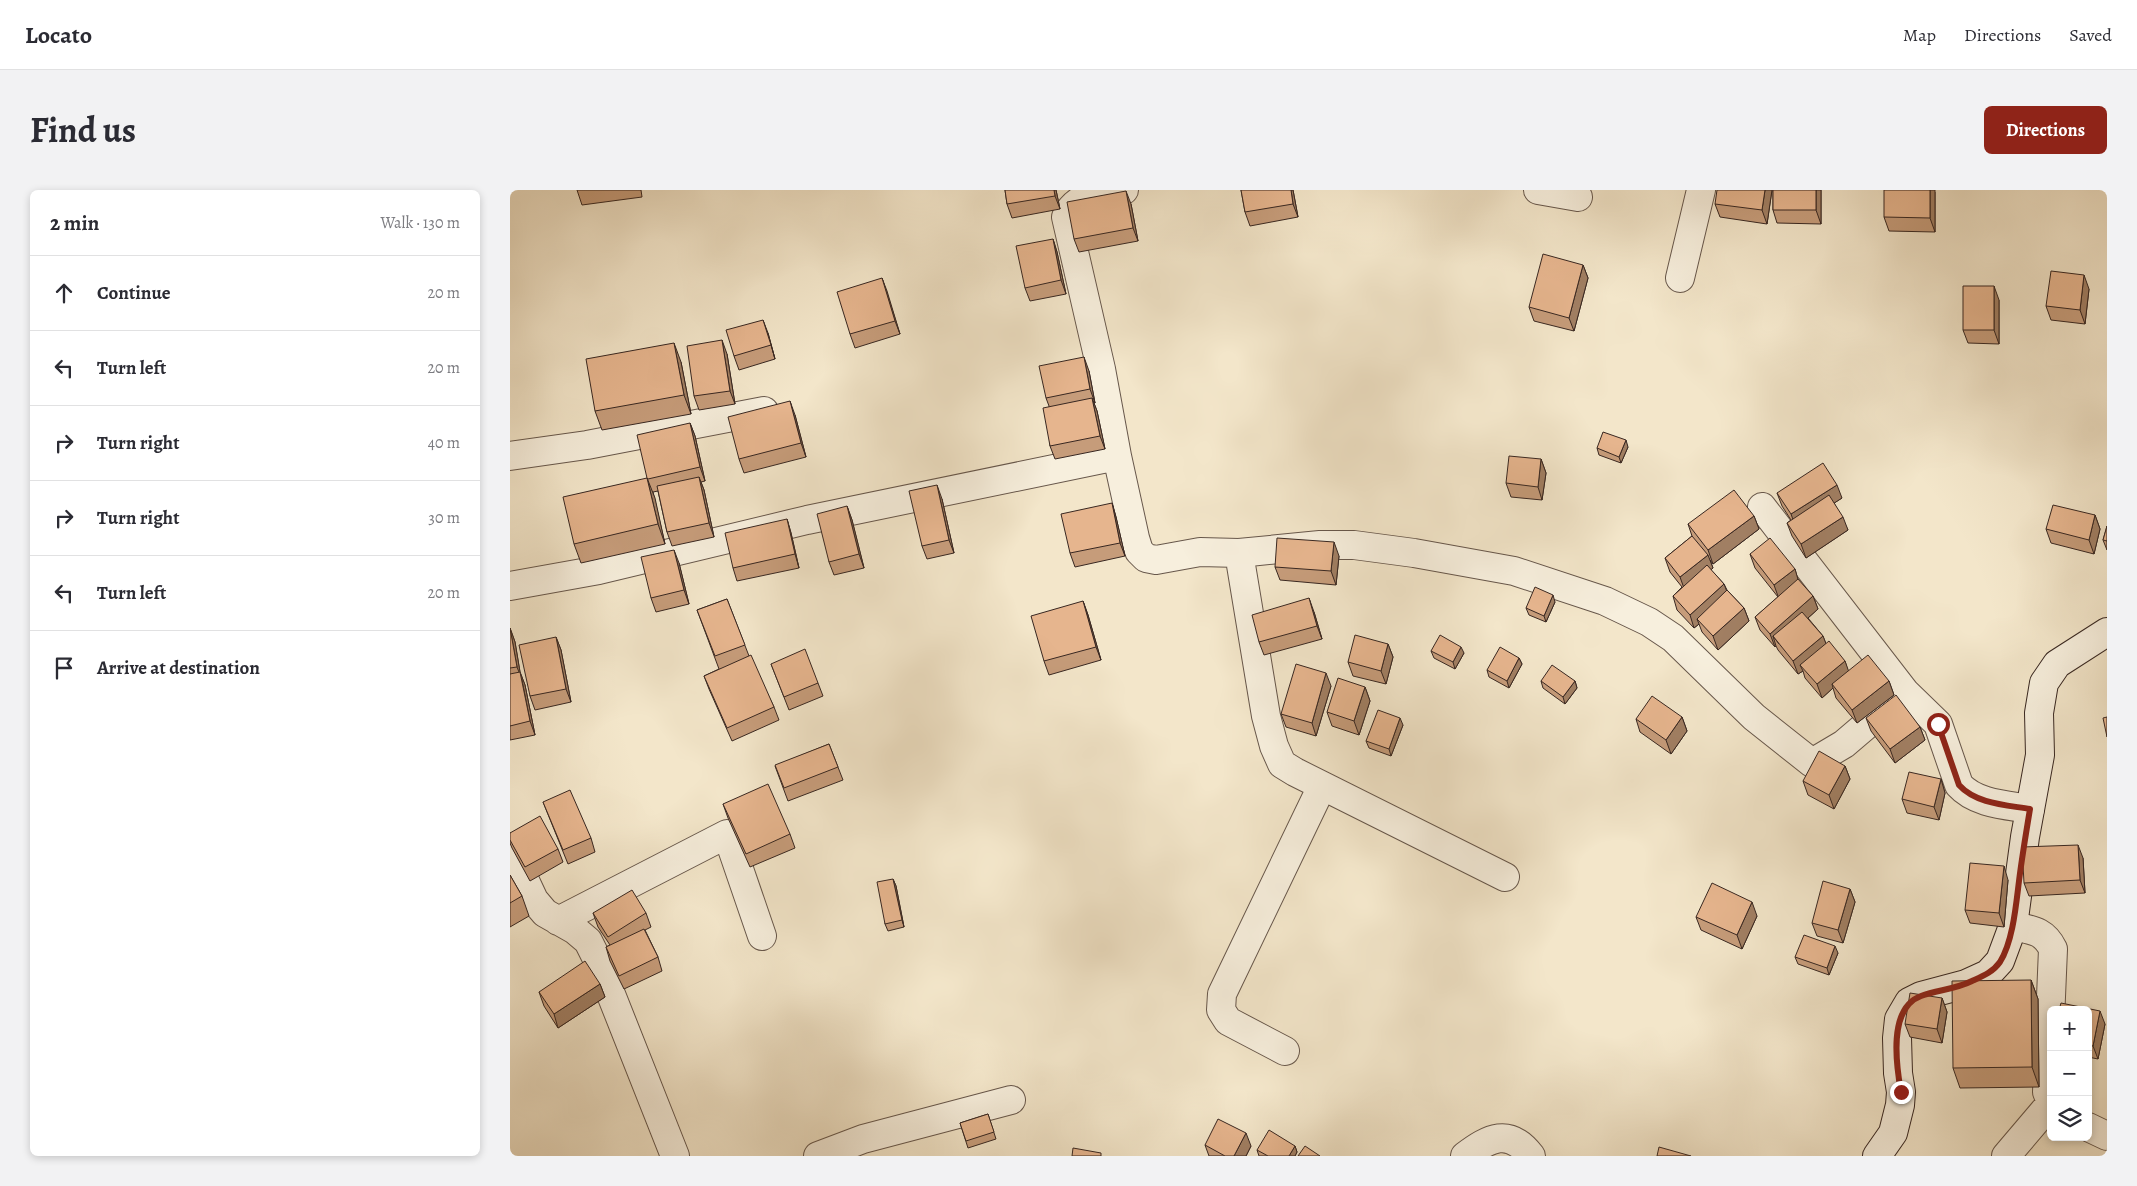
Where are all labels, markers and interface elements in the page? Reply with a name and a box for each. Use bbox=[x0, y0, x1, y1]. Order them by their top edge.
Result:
text: Locato bbox=[25, 19, 92, 51]
text: Map bbox=[1903, 23, 1936, 47]
text: Directions bbox=[1964, 23, 2041, 47]
text: Saved bbox=[2069, 23, 2112, 47]
text: Find us bbox=[30, 106, 136, 154]
button: Directions bbox=[1984, 106, 2107, 154]
text: 2 min bbox=[50, 209, 99, 237]
text: Walk · 130 m bbox=[380, 212, 460, 234]
icon: ahead bbox=[50, 279, 78, 307]
text: Continue bbox=[97, 280, 171, 306]
text: 20 m bbox=[427, 282, 460, 304]
icon: left bbox=[50, 354, 78, 382]
text: Turn left bbox=[97, 355, 166, 381]
text: 20 m bbox=[427, 357, 460, 379]
icon: right bbox=[50, 429, 78, 457]
text: Turn right bbox=[97, 430, 179, 456]
text: 40 m bbox=[428, 432, 460, 454]
icon: right bbox=[50, 504, 78, 532]
text: Turn right bbox=[97, 505, 179, 531]
text: 30 m bbox=[428, 507, 460, 529]
icon: left bbox=[50, 579, 78, 607]
text: Turn left bbox=[97, 580, 166, 606]
text: 20 m bbox=[427, 582, 460, 604]
icon: arrive bbox=[50, 654, 78, 682]
text: Arrive at destination bbox=[97, 655, 260, 681]
route start bbox=[1927, 713, 1950, 736]
map controls bbox=[2047, 1006, 2092, 1141]
button: + bbox=[2047, 1006, 2092, 1051]
button: − bbox=[2047, 1051, 2092, 1096]
route end bbox=[1890, 1081, 1913, 1104]
button: layers bbox=[2047, 1096, 2092, 1141]

